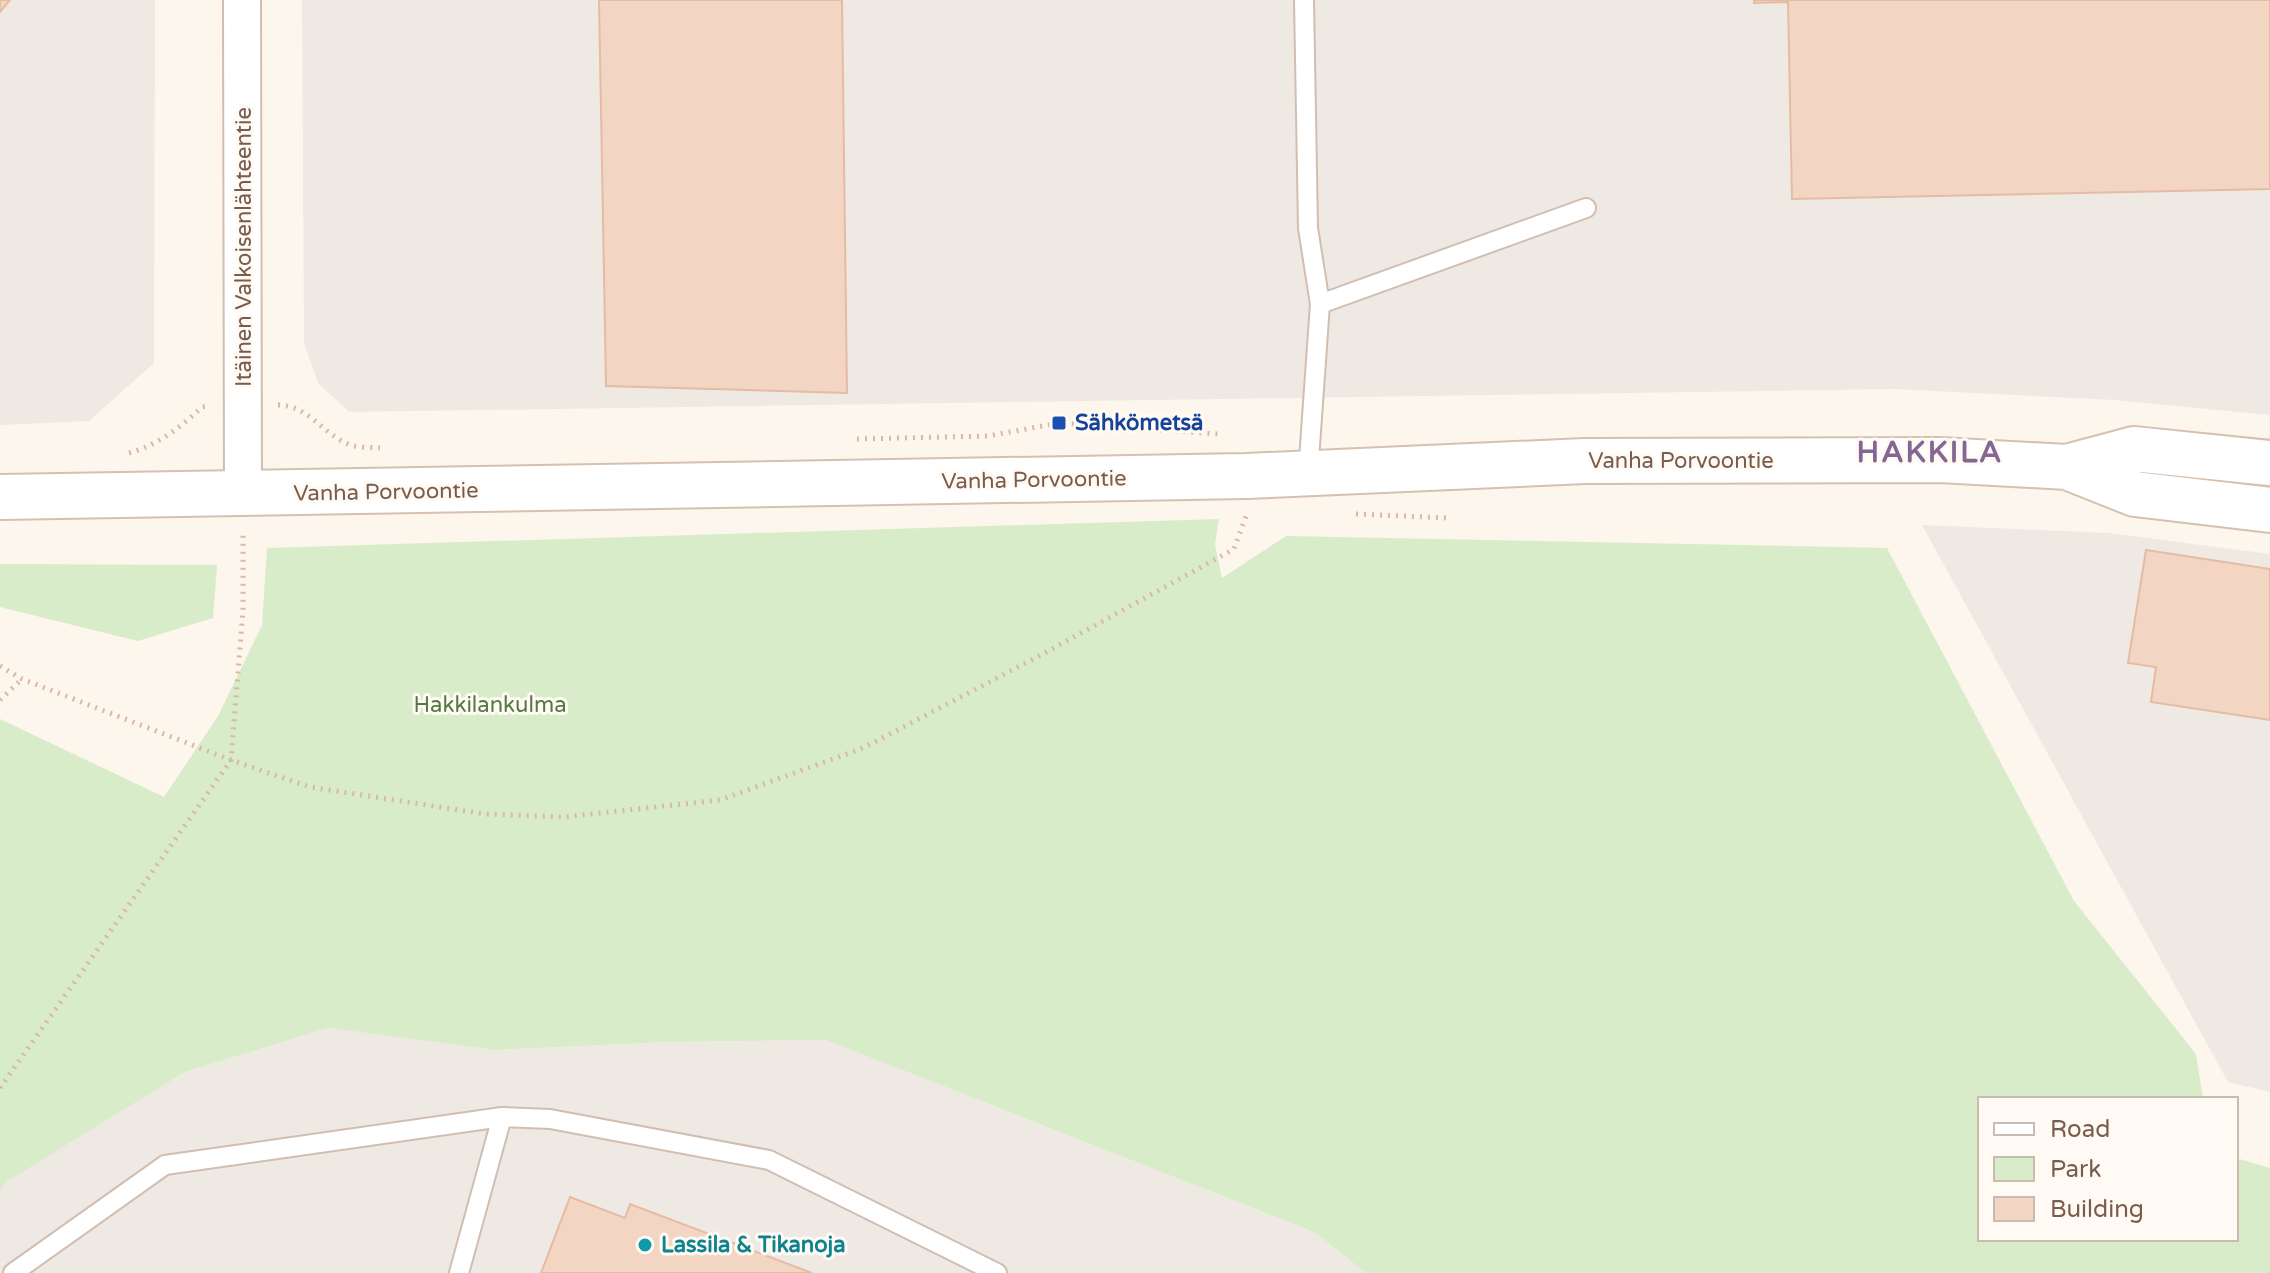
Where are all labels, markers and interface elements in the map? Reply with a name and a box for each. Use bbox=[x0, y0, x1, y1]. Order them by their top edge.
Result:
street label: Itäinen Valkoisenlähteentie bbox=[231, 107, 257, 387]
place label: Sähkömetsä bbox=[1075, 410, 1203, 436]
marker: Sähkömetsä bbox=[1050, 414, 1068, 432]
district label: HAKKILA bbox=[1857, 434, 2003, 471]
street label: Vanha Porvoontie bbox=[1588, 448, 1774, 474]
street label: Vanha Porvoontie bbox=[941, 465, 1127, 495]
street label: Vanha Porvoontie bbox=[293, 477, 479, 507]
park label: Hakkilankulma bbox=[413, 692, 567, 718]
legend bbox=[1978, 1097, 2238, 1241]
text: Road bbox=[2050, 1115, 2110, 1144]
text: Park bbox=[2050, 1155, 2101, 1184]
text: Building bbox=[2050, 1195, 2144, 1224]
place label: Lassila & Tikanoja bbox=[661, 1232, 846, 1258]
marker: Lassila & Tikanoja bbox=[636, 1236, 654, 1254]

